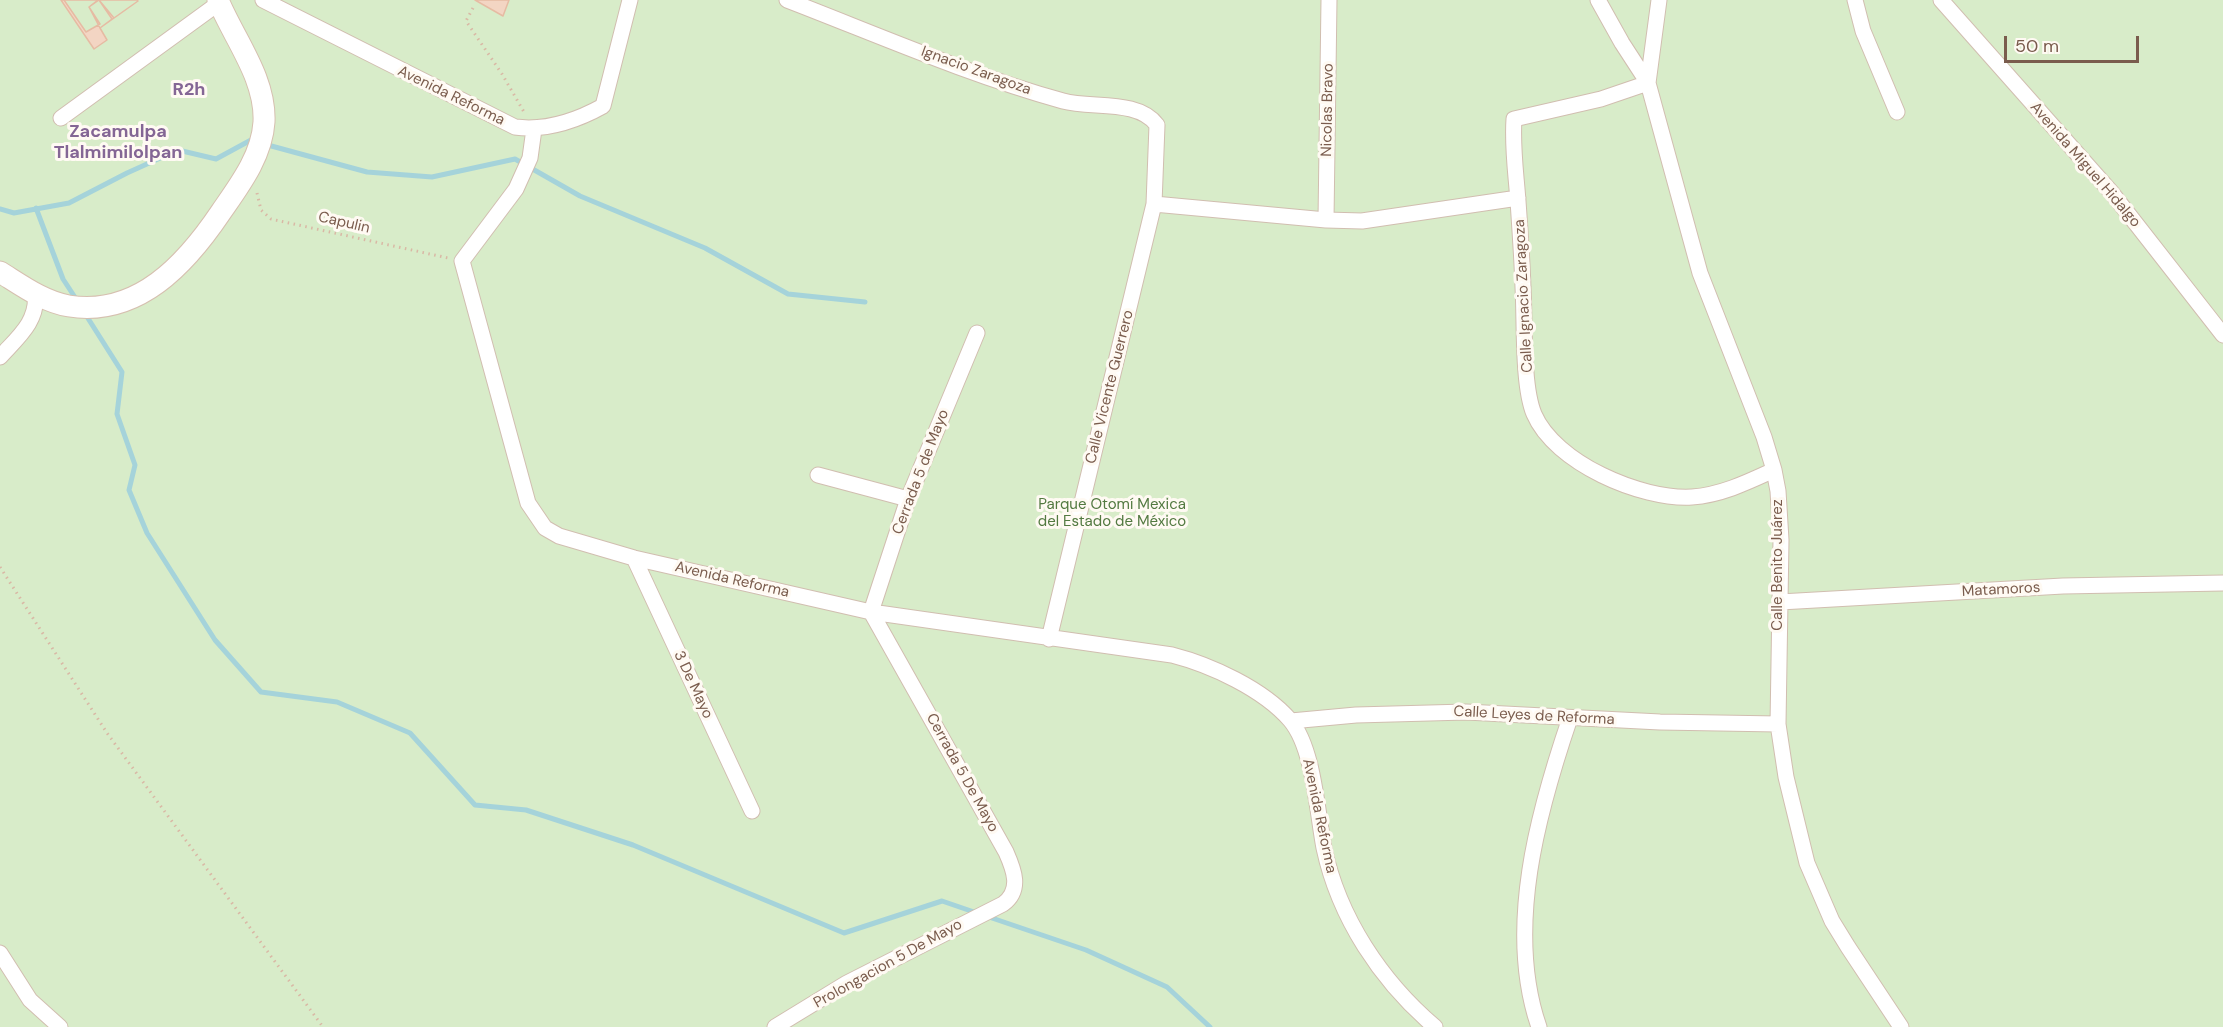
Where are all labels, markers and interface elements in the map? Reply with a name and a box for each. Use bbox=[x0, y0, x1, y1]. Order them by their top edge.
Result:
scale bar bbox=[2007, 24, 2142, 62]
text: 50 m bbox=[2015, 34, 2059, 58]
street label: Ignacio Zaragoza bbox=[919, 43, 1033, 99]
street label: Avenida Reforma bbox=[395, 62, 507, 130]
street label: Nicolas Bravo bbox=[1318, 63, 1338, 157]
district label: R2h bbox=[173, 79, 205, 101]
street label: Avenida Miguel Hidalgo bbox=[2026, 99, 2144, 231]
district label: Zacamulpa Tlalmimilolpan bbox=[54, 121, 182, 164]
street label: Capulin bbox=[316, 208, 372, 238]
street label: Calle Ignacio Zaragoza bbox=[1511, 219, 1537, 373]
street label: Calle Vicente Guerrero bbox=[1082, 308, 1138, 466]
street label: Cerrada 5 de Mayo bbox=[889, 407, 953, 537]
park label: Parque Otomí Mexica del Estado de México bbox=[1038, 496, 1186, 531]
street label: Calle Benito Juárez bbox=[1769, 499, 1787, 631]
street label: Avenida Reforma bbox=[673, 558, 791, 602]
street label: Matamoros bbox=[1961, 579, 2041, 601]
street label: 3 De Mayo bbox=[669, 648, 717, 722]
street label: Calle Leyes de Reforma bbox=[1453, 703, 1615, 729]
street label: Cerrada 5 De Mayo bbox=[922, 710, 1002, 836]
street label: Avenida Reforma bbox=[1298, 757, 1340, 875]
street label: Prolongacion 5 De Mayo bbox=[811, 916, 965, 1012]

